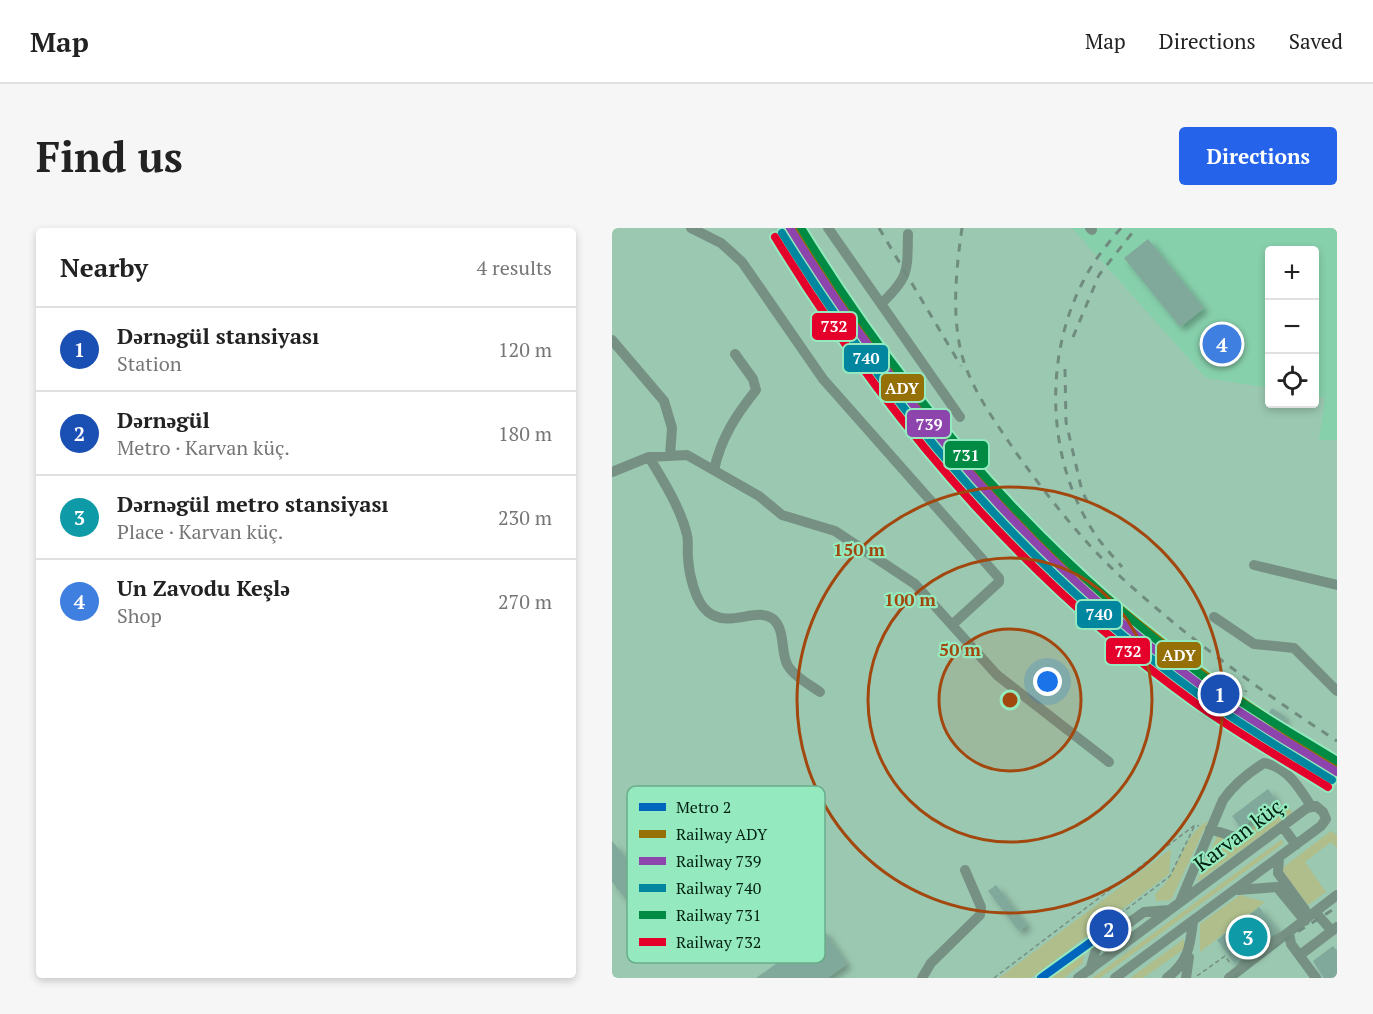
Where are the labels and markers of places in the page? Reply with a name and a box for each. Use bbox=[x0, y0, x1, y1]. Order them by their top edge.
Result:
pin: 4 bbox=[1202, 322, 1242, 366]
pin: 1 bbox=[1200, 672, 1240, 716]
centre of rings bbox=[1000, 690, 1020, 710]
pin: 2 bbox=[1090, 906, 1128, 952]
pin: 3 bbox=[1228, 914, 1268, 960]

